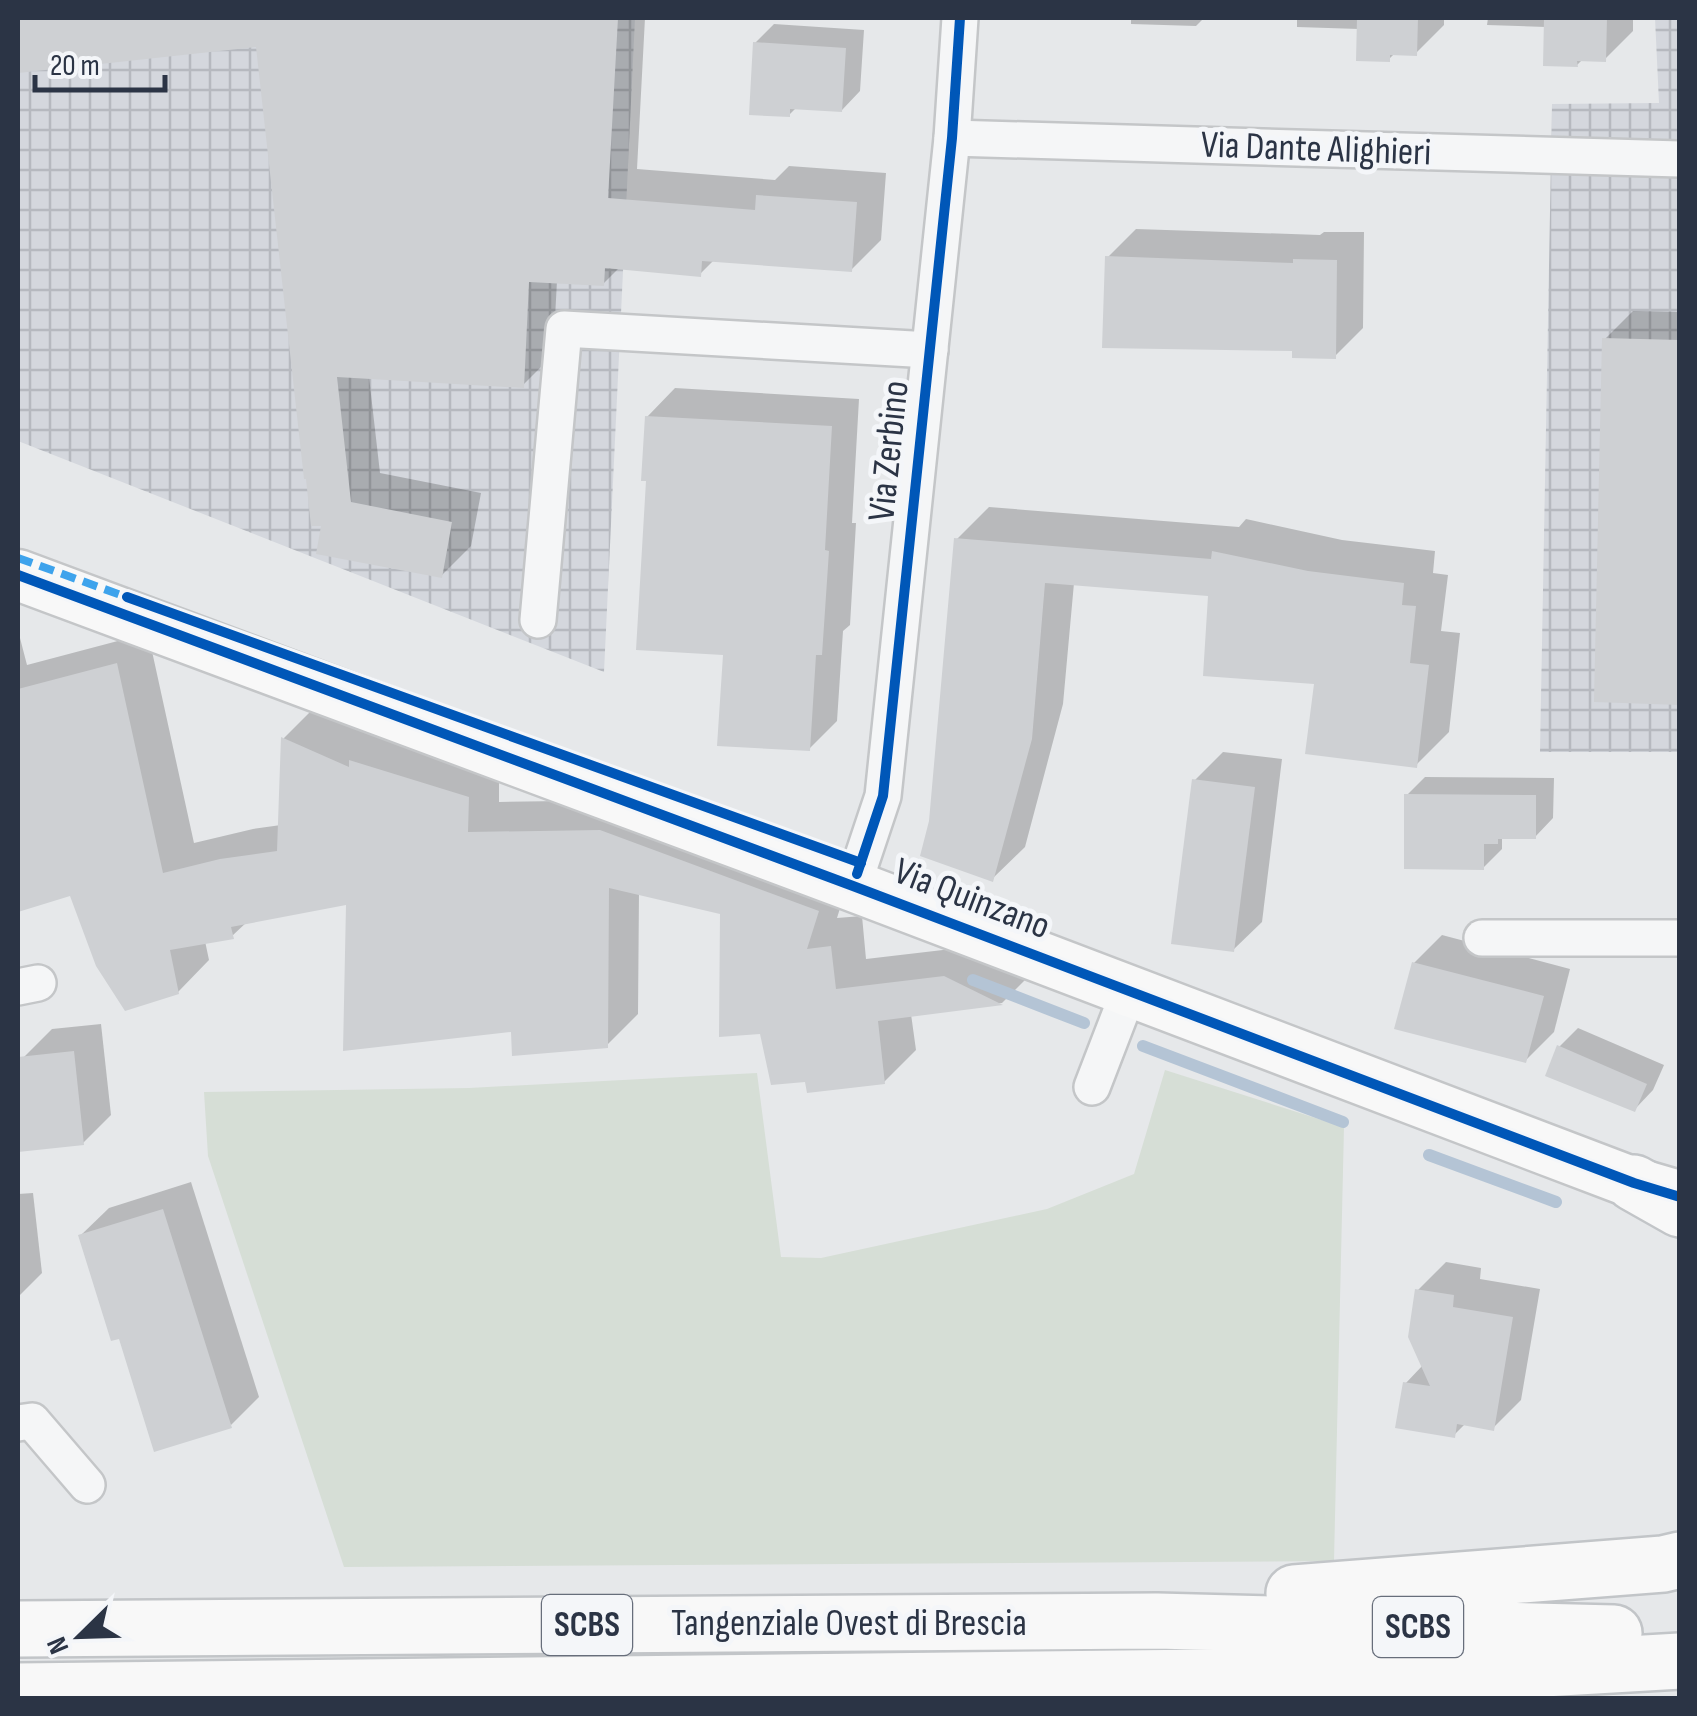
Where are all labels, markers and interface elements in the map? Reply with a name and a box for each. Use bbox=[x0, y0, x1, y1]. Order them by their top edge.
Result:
scale bar bbox=[35, 30, 165, 92]
text: 20 m bbox=[50, 48, 100, 84]
street label: Via Dante Alighieri bbox=[1200, 122, 1432, 176]
street label: Via Zerbino bbox=[859, 379, 919, 523]
street label: Via Quinzano bbox=[888, 849, 1056, 949]
north arrow bbox=[30, 1586, 130, 1686]
road number: SCBS bbox=[542, 1595, 632, 1655]
road number: SCBS bbox=[1373, 1597, 1463, 1657]
street label: Tangenziale Ovest di Brescia bbox=[671, 1601, 1027, 1646]
text: N bbox=[40, 1632, 76, 1659]

